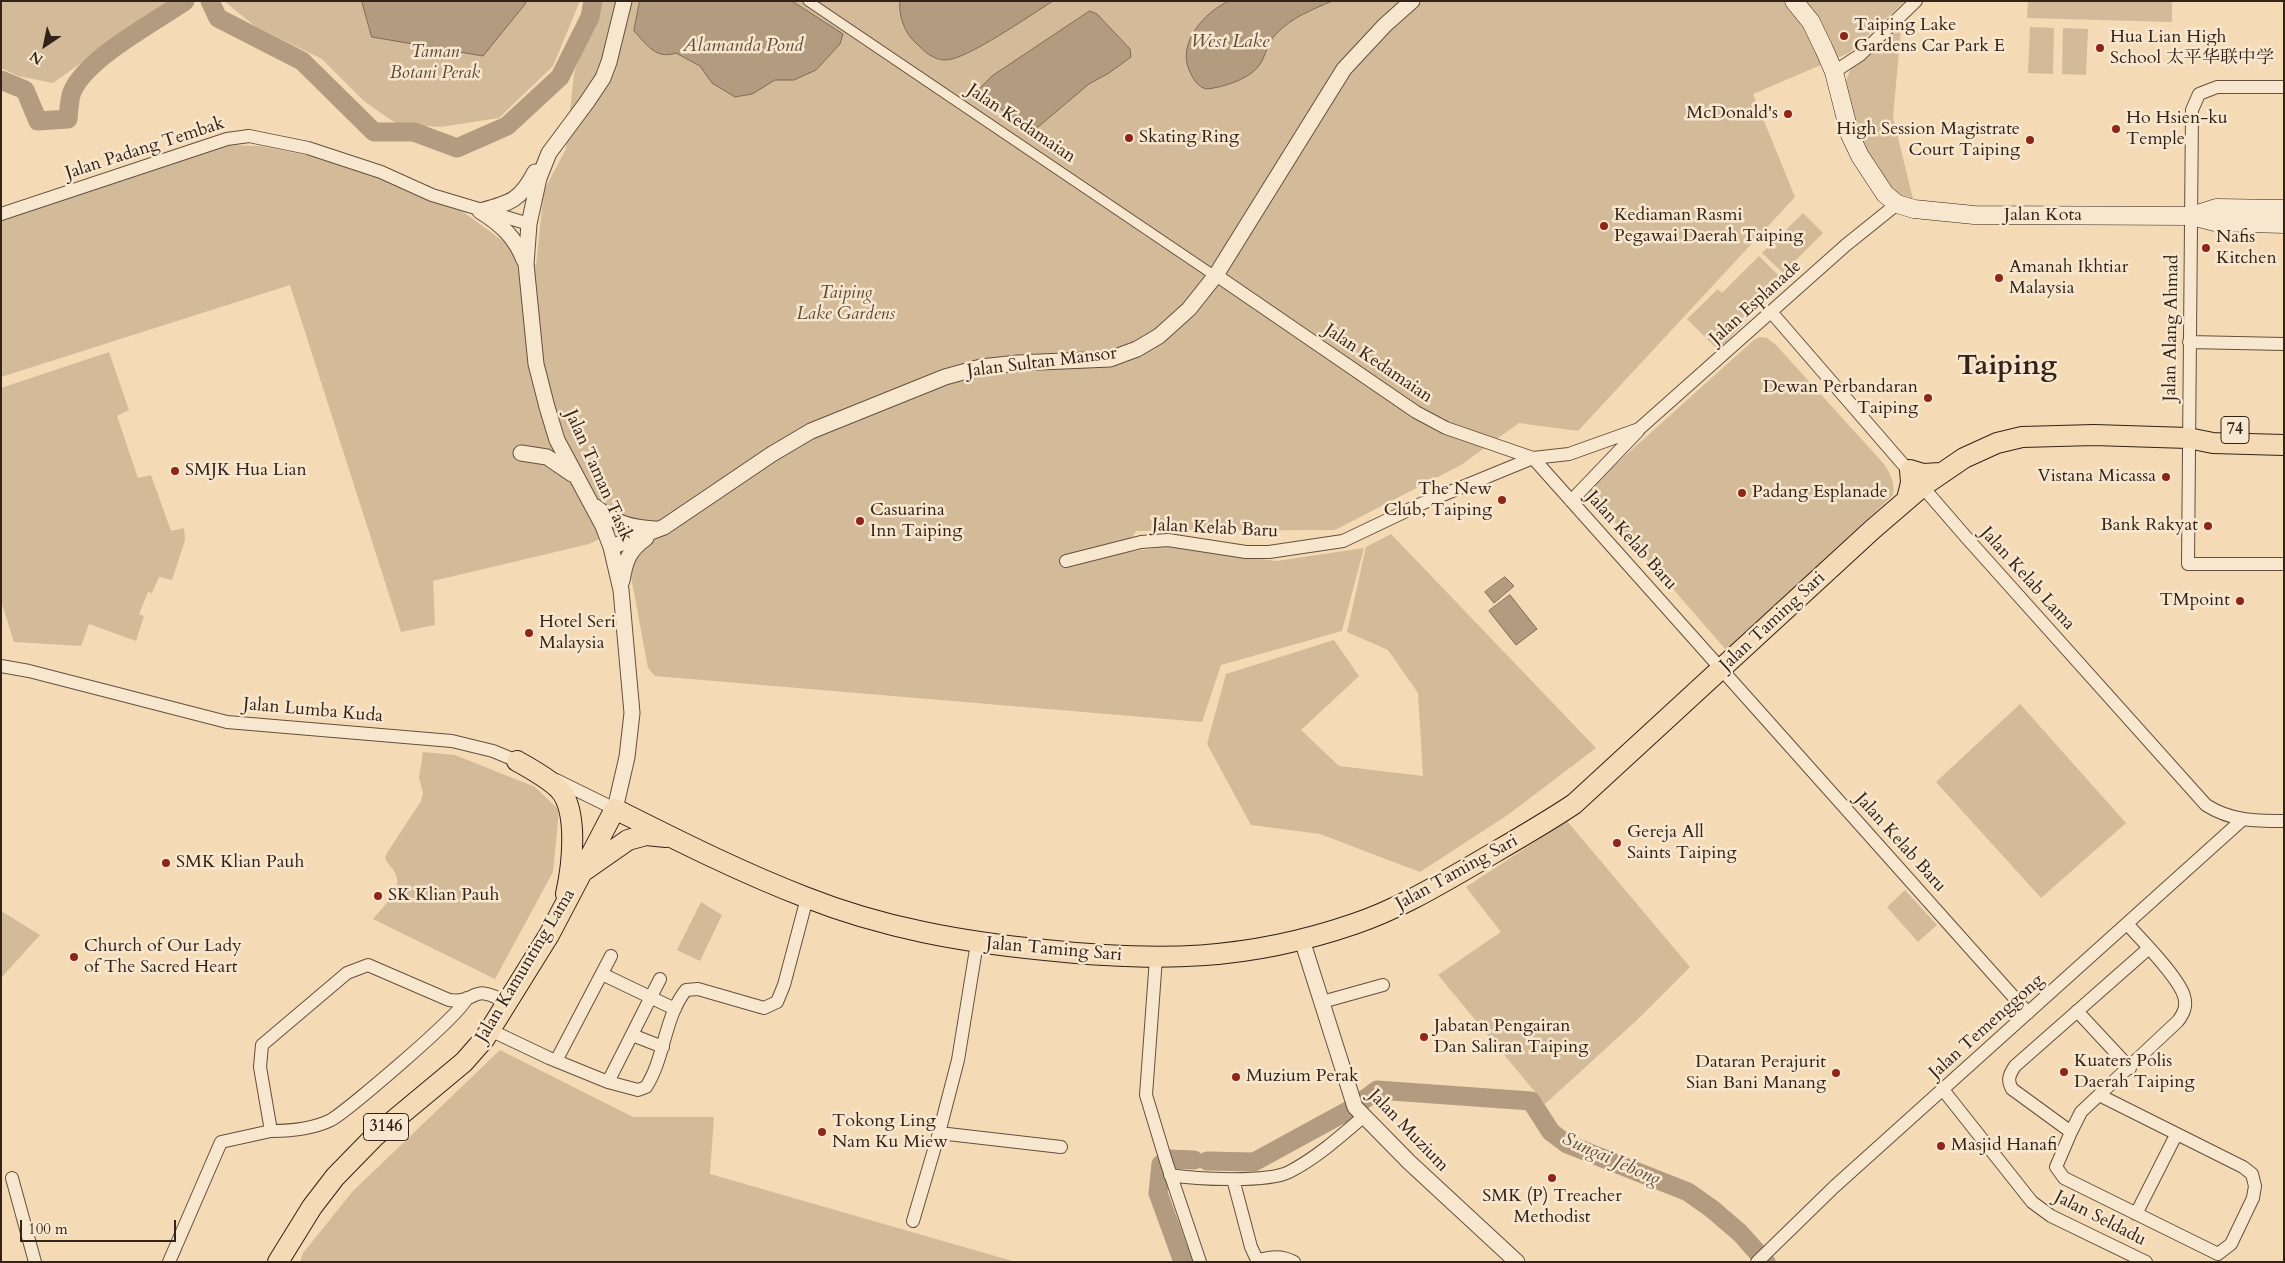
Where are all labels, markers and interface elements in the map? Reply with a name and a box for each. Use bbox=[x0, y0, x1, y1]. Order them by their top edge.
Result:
place label: Taiping Lake Gardens Car Park E bbox=[1854, 15, 2005, 58]
north arrow bbox=[20, 20, 70, 70]
place label: Hua Lian High School 太平华联中学 bbox=[2110, 27, 2274, 70]
marker: Taiping Lake Gardens Car Park E bbox=[1838, 30, 1850, 42]
water label: West Lake bbox=[1191, 32, 1269, 54]
water label: Alamanda Pond bbox=[683, 36, 803, 58]
park label: Taman Botani Perak bbox=[390, 42, 480, 84]
marker: Hua Lian High School 太平华联中学 bbox=[2094, 42, 2106, 54]
text: N bbox=[26, 47, 47, 69]
street label: Jalan Kedamaian bbox=[963, 80, 1079, 168]
place label: McDonald's bbox=[1686, 103, 1778, 125]
marker: McDonald's bbox=[1782, 108, 1794, 120]
place label: Ho Hsien-ku Temple bbox=[2126, 108, 2228, 150]
street label: Jalan Padang Tembak bbox=[63, 113, 227, 185]
place label: High Session Magistrate Court Taiping bbox=[1836, 119, 2020, 162]
marker: Ho Hsien-ku Temple bbox=[2110, 123, 2122, 135]
place label: Skating Ring bbox=[1139, 127, 1239, 149]
marker: Skating Ring bbox=[1123, 132, 1135, 144]
marker: High Session Magistrate Court Taiping bbox=[2024, 134, 2036, 146]
place label: Kediaman Rasmi Pegawai Daerah Taiping bbox=[1614, 205, 1803, 248]
street label: Jalan Kota bbox=[2004, 205, 2082, 227]
marker: Kediaman Rasmi Pegawai Daerah Taiping bbox=[1598, 220, 1610, 232]
place label: Nafis Kitchen bbox=[2216, 227, 2277, 270]
marker: Nafis Kitchen bbox=[2200, 242, 2212, 254]
street label: Jalan Alang Ahmad bbox=[2160, 254, 2184, 402]
street label: Jalan Esplanade bbox=[1706, 256, 1806, 350]
place label: Amanah Ikhtiar Malaysia bbox=[2009, 257, 2128, 300]
marker: Amanah Ikhtiar Malaysia bbox=[1993, 272, 2005, 284]
park label: Taiping Lake Gardens bbox=[797, 283, 895, 326]
street label: Jalan Kedamaian bbox=[1320, 320, 1436, 408]
street label: Jalan Sultan Mansor bbox=[966, 343, 1118, 383]
district label: Taiping bbox=[1957, 351, 2057, 385]
place label: Dewan Perbandaran Taiping bbox=[1763, 377, 1918, 419]
marker: Dewan Perbandaran Taiping bbox=[1922, 392, 1934, 404]
street label: Jalan Taman Tasik bbox=[559, 407, 637, 545]
road number: 74 bbox=[2221, 416, 2249, 444]
place label: SMJK Hua Lian bbox=[185, 460, 307, 482]
marker: SMJK Hua Lian bbox=[169, 465, 181, 477]
place label: Vistana Micassa bbox=[2038, 466, 2156, 488]
marker: Vistana Micassa bbox=[2160, 471, 2172, 483]
place label: The New Club, Taiping bbox=[1384, 479, 1492, 522]
place label: Padang Esplanade bbox=[1752, 482, 1888, 504]
street label: Jalan Kelab Baru bbox=[1581, 487, 1681, 595]
marker: Padang Esplanade bbox=[1736, 487, 1748, 499]
marker: The New Club, Taiping bbox=[1496, 494, 1508, 506]
place label: Casuarina Inn Taiping bbox=[870, 500, 962, 542]
marker: Casuarina Inn Taiping bbox=[854, 515, 866, 527]
street label: Jalan Kelab Baru bbox=[1151, 515, 1279, 543]
place label: Bank Rakyat bbox=[2100, 515, 2198, 537]
marker: Bank Rakyat bbox=[2202, 520, 2214, 532]
street label: Jalan Kelab Lama bbox=[1975, 523, 2079, 635]
street label: Jalan Taming Sari bbox=[1716, 568, 1830, 676]
place label: TMpoint bbox=[2160, 590, 2230, 612]
marker: TMpoint bbox=[2234, 595, 2246, 607]
place label: Hotel Seri Malaysia bbox=[539, 612, 616, 654]
marker: Hotel Seri Malaysia bbox=[523, 627, 535, 639]
street label: Jalan Lumba Kuda bbox=[242, 694, 384, 728]
street label: Jalan Kelab Baru bbox=[1850, 789, 1950, 897]
place label: Gereja All Saints Taiping bbox=[1627, 822, 1737, 864]
street label: Jalan Taming Sari bbox=[1392, 831, 1522, 915]
marker: Gereja All Saints Taiping bbox=[1611, 837, 1623, 849]
place label: SMK Klian Pauh bbox=[176, 852, 304, 874]
marker: SMK Klian Pauh bbox=[160, 857, 172, 869]
place label: SK Klian Pauh bbox=[388, 885, 499, 907]
street label: Jalan Kamunting Lama bbox=[472, 885, 580, 1047]
marker: SK Klian Pauh bbox=[372, 890, 384, 902]
street label: Jalan Taming Sari bbox=[985, 933, 1123, 967]
place label: Church of Our Lady of The Sacred Heart bbox=[84, 936, 242, 979]
marker: Church of Our Lady of The Sacred Heart bbox=[68, 951, 80, 963]
street label: Jalan Temenggong bbox=[1925, 970, 2049, 1084]
place label: Jabatan Pengairan Dan Saliran Taiping bbox=[1434, 1016, 1588, 1058]
marker: Jabatan Pengairan Dan Saliran Taiping bbox=[1418, 1031, 1430, 1043]
place label: Kuaters Polis Daerah Taiping bbox=[2074, 1051, 2195, 1094]
place label: Dataran Perajurit Sian Bani Manang bbox=[1686, 1052, 1826, 1094]
place label: Muzium Perak bbox=[1246, 1066, 1359, 1088]
marker: Kuaters Polis Daerah Taiping bbox=[2058, 1066, 2070, 1078]
marker: Dataran Perajurit Sian Bani Manang bbox=[1830, 1067, 1842, 1079]
marker: Muzium Perak bbox=[1230, 1071, 1242, 1083]
street label: Jalan Muzium bbox=[1363, 1085, 1453, 1177]
place label: Tokong Ling Nam Ku Miew bbox=[832, 1111, 948, 1154]
road number: 3146 bbox=[364, 1114, 408, 1140]
marker: Tokong Ling Nam Ku Miew bbox=[816, 1126, 828, 1138]
water label: Sungai Jebong bbox=[1559, 1128, 1663, 1192]
place label: Masjid Hanafi bbox=[1951, 1135, 2057, 1157]
marker: Masjid Hanafi bbox=[1935, 1140, 1947, 1152]
marker: SMK (P) Treacher Methodist bbox=[1546, 1172, 1558, 1184]
place label: SMK (P) Treacher Methodist bbox=[1482, 1186, 1622, 1228]
street label: Jalan Seldadu bbox=[2051, 1187, 2149, 1251]
scale bar bbox=[22, 1210, 179, 1242]
text: 100 m bbox=[28, 1219, 68, 1239]

